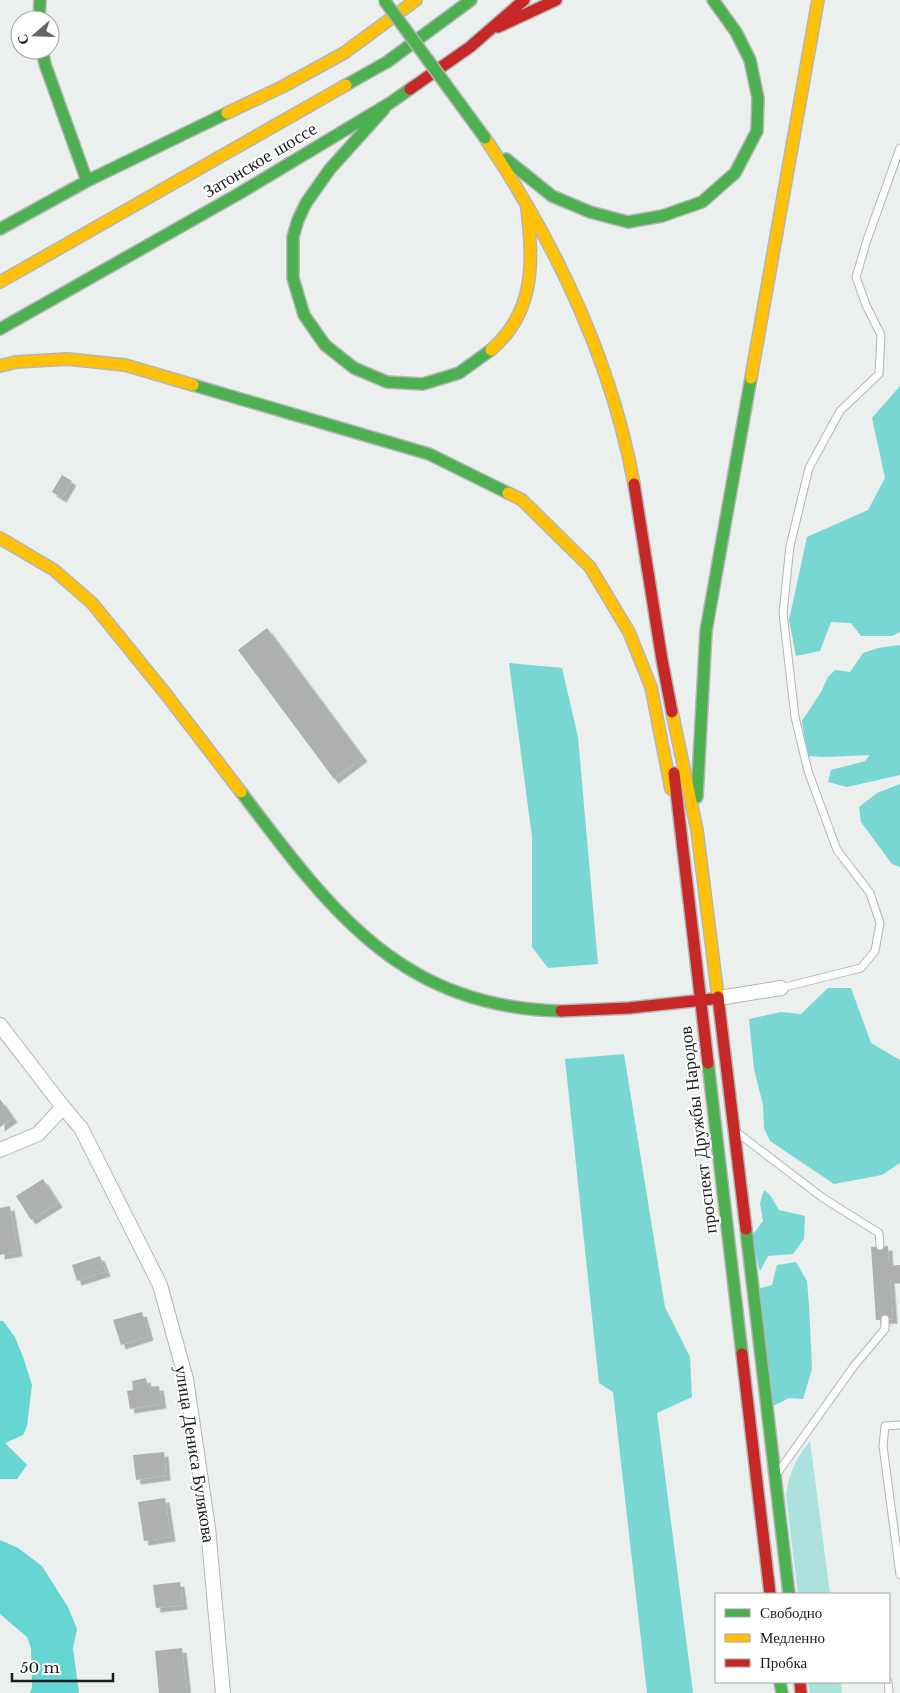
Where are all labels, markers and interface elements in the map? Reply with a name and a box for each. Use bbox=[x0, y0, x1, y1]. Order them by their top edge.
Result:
north arrow bbox=[10, 10, 60, 60]
text: С bbox=[13, 32, 33, 47]
street label: Затонское шоссе bbox=[199, 117, 321, 203]
street label: проспект Дружбы Народов bbox=[674, 1025, 722, 1235]
street label: улица Дениса Булякова bbox=[170, 1364, 220, 1544]
legend bbox=[715, 1593, 890, 1683]
text: Свободно bbox=[760, 1603, 822, 1622]
text: Медленно bbox=[760, 1628, 825, 1647]
scale bar bbox=[12, 1650, 114, 1682]
text: Пробка bbox=[760, 1653, 808, 1672]
text: 50 m bbox=[20, 1658, 60, 1677]

